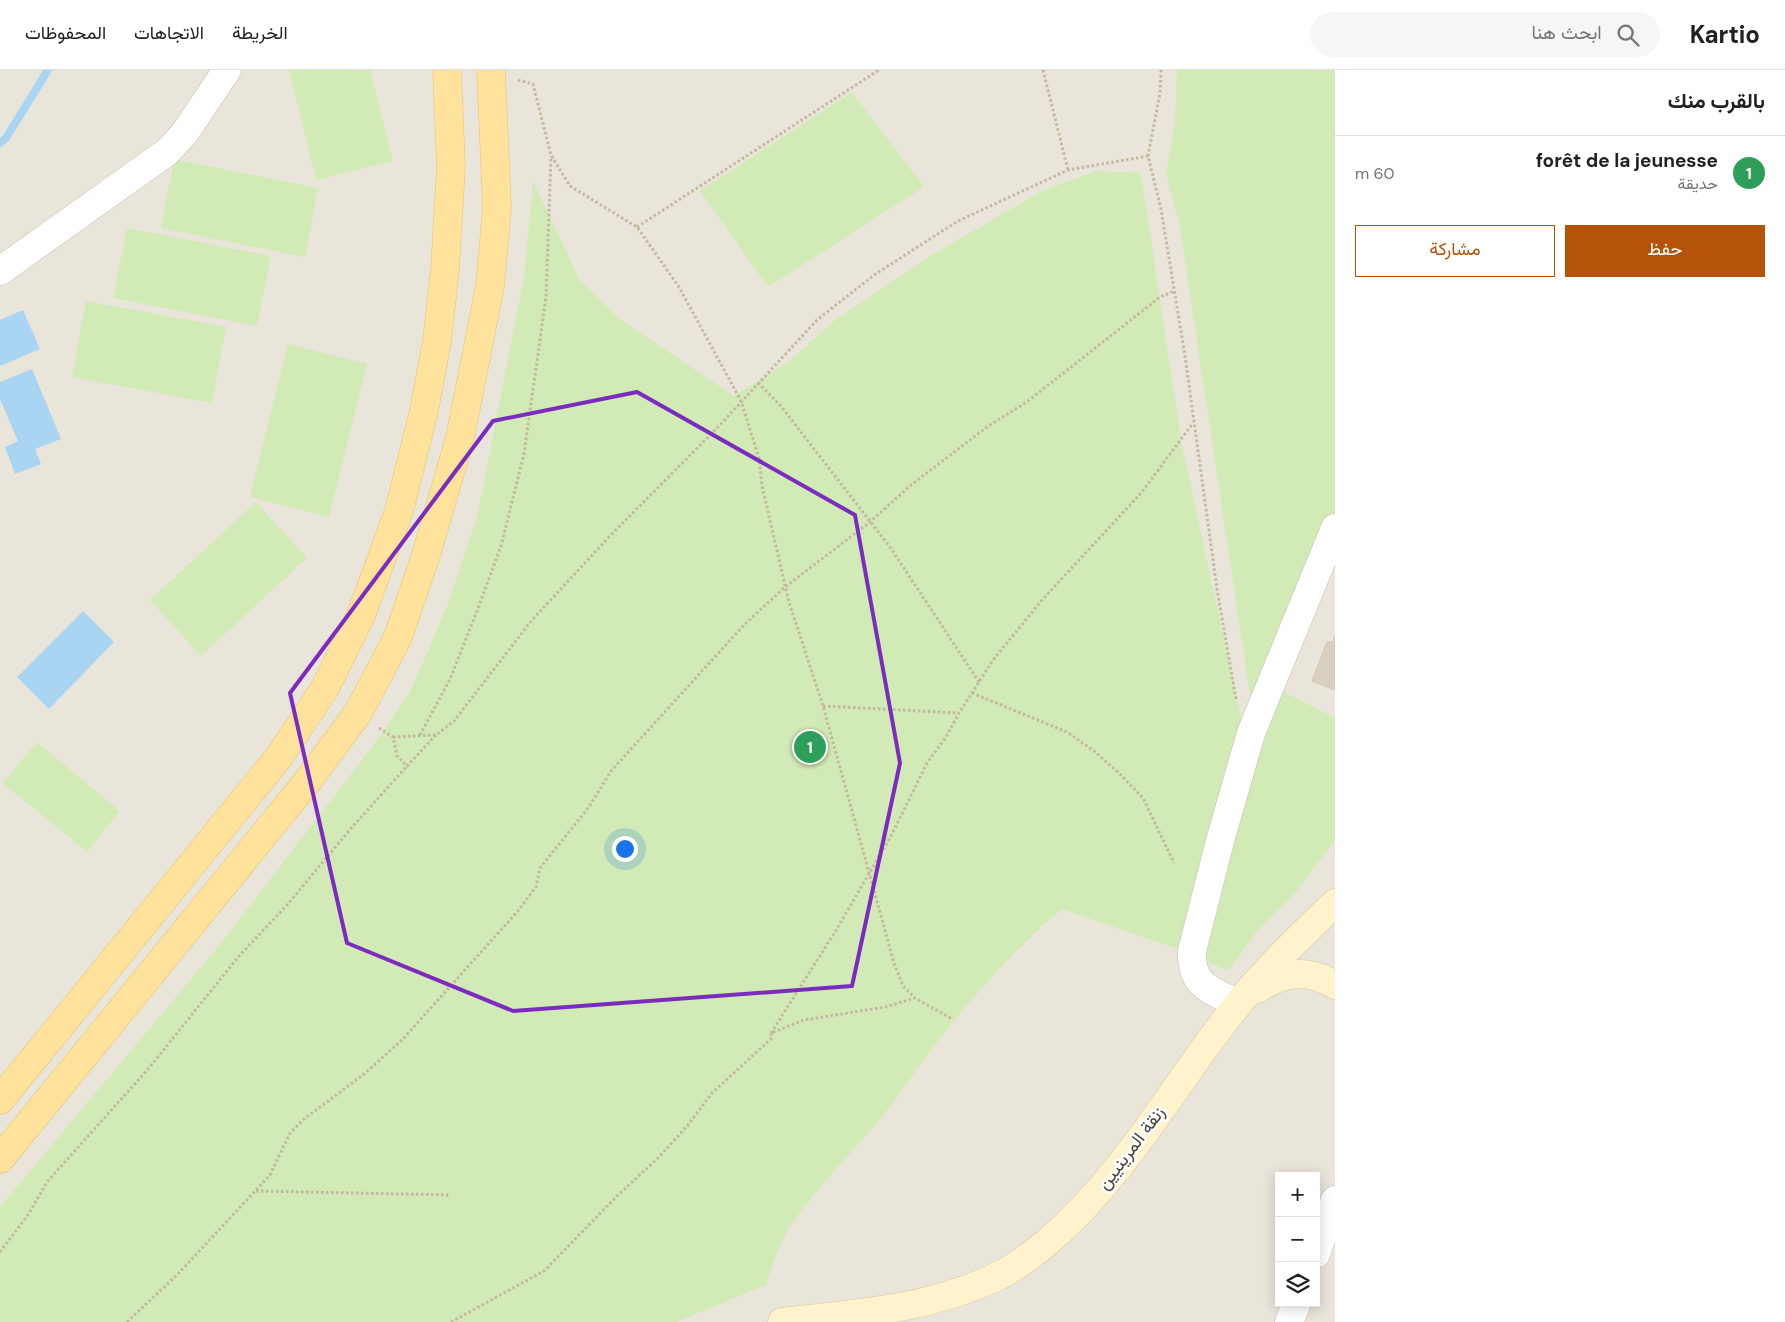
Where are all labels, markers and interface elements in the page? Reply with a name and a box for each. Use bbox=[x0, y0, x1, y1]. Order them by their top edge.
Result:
search box bbox=[1310, 12, 1660, 57]
text: Kartio bbox=[1690, 19, 1760, 50]
text: ابحث هنا bbox=[1531, 20, 1602, 45]
text: المحفوظات bbox=[25, 21, 106, 45]
text: الاتجاهات bbox=[134, 21, 204, 45]
text: الخريطة bbox=[232, 21, 288, 45]
icon: search bbox=[1614, 21, 1642, 49]
text: بالقرب منك bbox=[1668, 87, 1765, 115]
text: forêt de la jeunesse bbox=[1536, 148, 1718, 173]
text: 60 m bbox=[1355, 163, 1395, 184]
text: 1 bbox=[1746, 163, 1752, 184]
text: حديقة bbox=[1678, 173, 1718, 194]
button: مشاركة bbox=[1355, 225, 1555, 277]
button: حفظ bbox=[1565, 225, 1765, 277]
pin: 1 bbox=[794, 728, 826, 766]
your location bbox=[612, 836, 638, 862]
street label: زنقة المرينيين bbox=[1092, 1101, 1170, 1195]
map controls bbox=[1275, 1172, 1320, 1307]
button: + bbox=[1275, 1172, 1320, 1217]
button: − bbox=[1275, 1217, 1320, 1262]
button: layers bbox=[1275, 1262, 1320, 1307]

